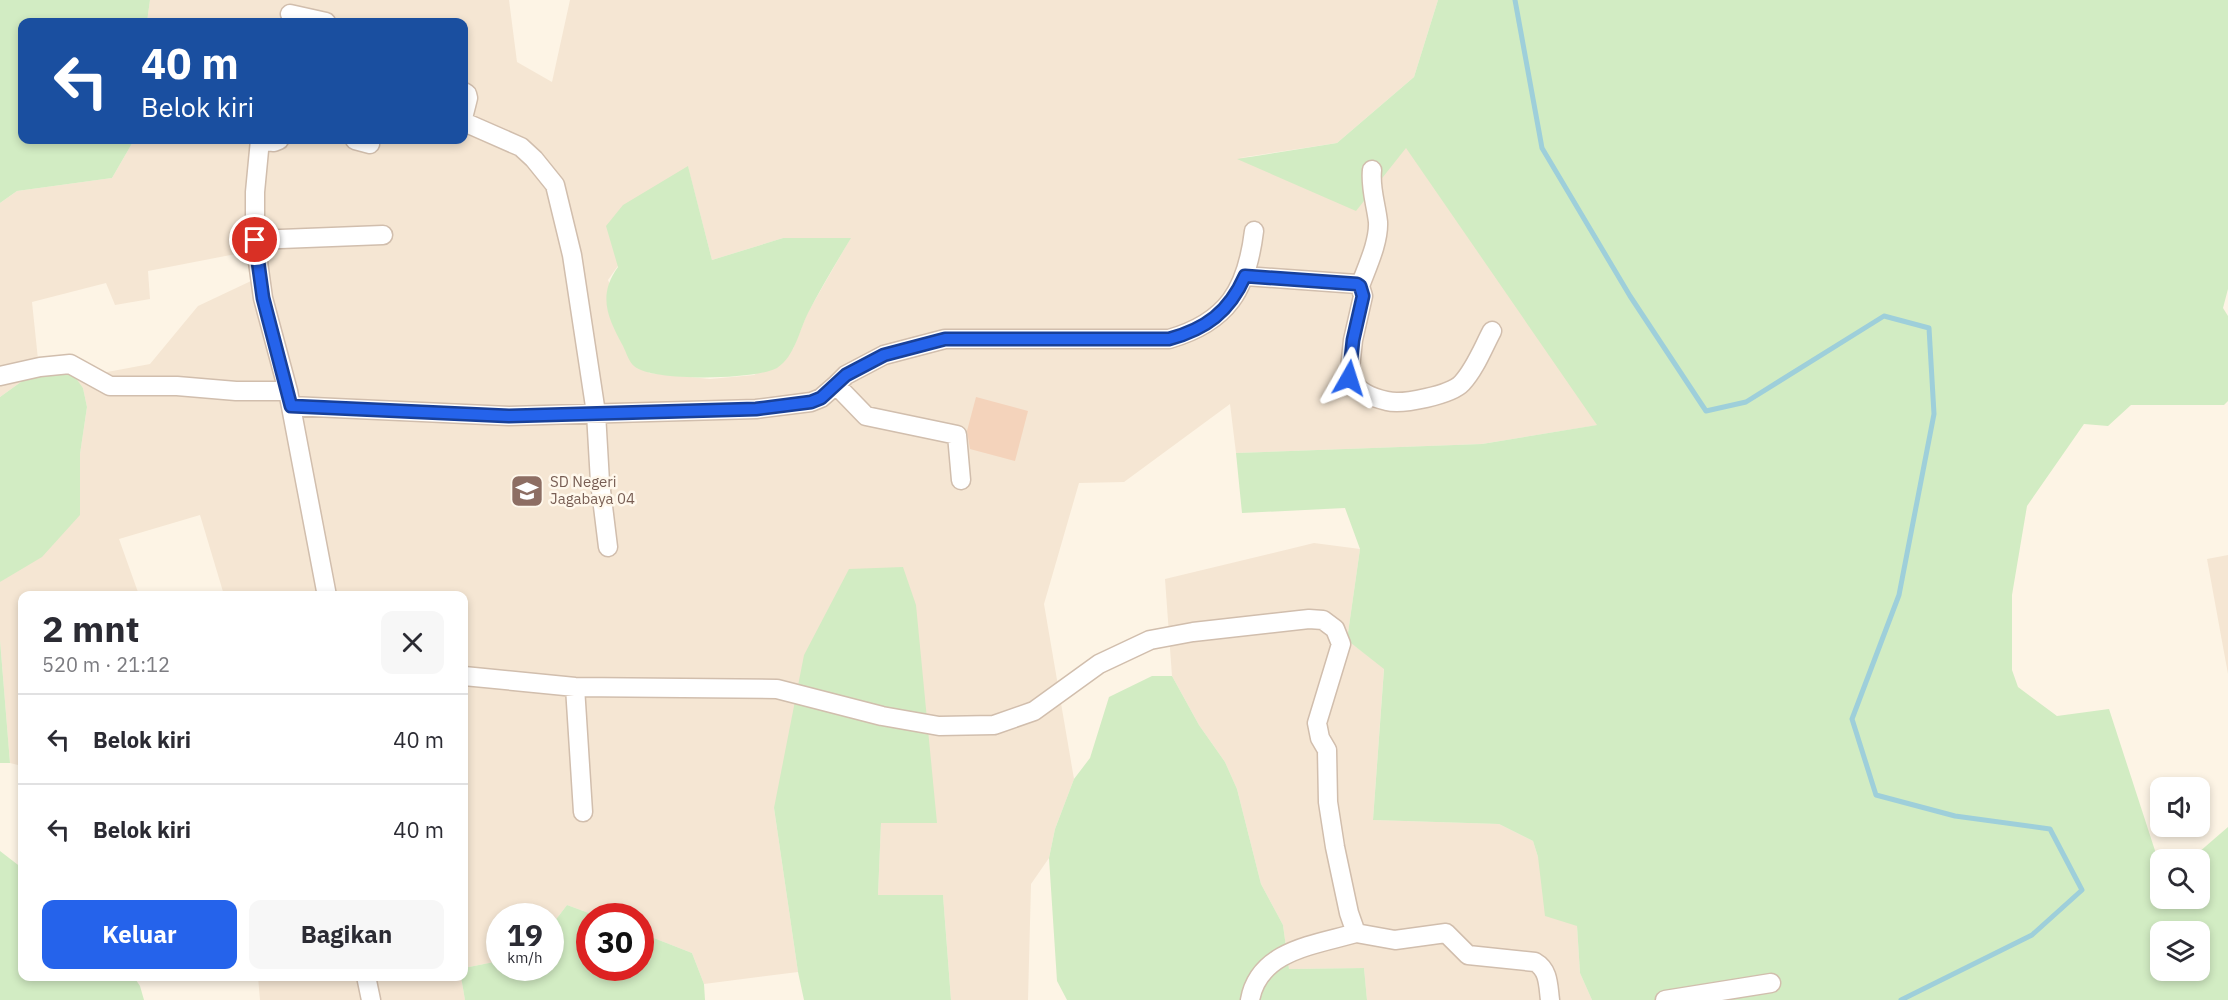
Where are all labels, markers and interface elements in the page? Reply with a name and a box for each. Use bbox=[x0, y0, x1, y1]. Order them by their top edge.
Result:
text: 40 m bbox=[141, 36, 239, 91]
icon: left bbox=[42, 42, 120, 120]
text: Belok kiri bbox=[141, 89, 254, 124]
pin bbox=[229, 214, 280, 265]
icon: arrive bbox=[238, 223, 271, 256]
position arrow bbox=[1317, 346, 1381, 410]
place label: SD Negeri Jagabaya 04 bbox=[550, 472, 635, 508]
school or university icon: SD Negeri Jagabaya 04 bbox=[509, 473, 545, 509]
text: 2 mnt bbox=[42, 605, 140, 652]
button: close bbox=[381, 611, 444, 674]
text: 520 m · 21:12 bbox=[42, 651, 170, 678]
icon: left bbox=[42, 723, 75, 756]
text: Belok kiri bbox=[93, 725, 191, 754]
text: 40 m bbox=[393, 725, 444, 754]
map controls bbox=[2150, 777, 2210, 981]
button: sound bbox=[2150, 777, 2210, 837]
icon: left bbox=[42, 813, 75, 846]
text: Belok kiri bbox=[93, 815, 191, 844]
text: 40 m bbox=[393, 815, 444, 844]
button: search bbox=[2150, 849, 2210, 909]
button: Keluar bbox=[42, 900, 237, 969]
button: Bagikan bbox=[249, 900, 444, 969]
speed limit sign: 30 bbox=[576, 903, 654, 981]
text: 19 bbox=[507, 915, 543, 954]
button: layers bbox=[2150, 921, 2210, 981]
text: km/h bbox=[507, 948, 543, 967]

